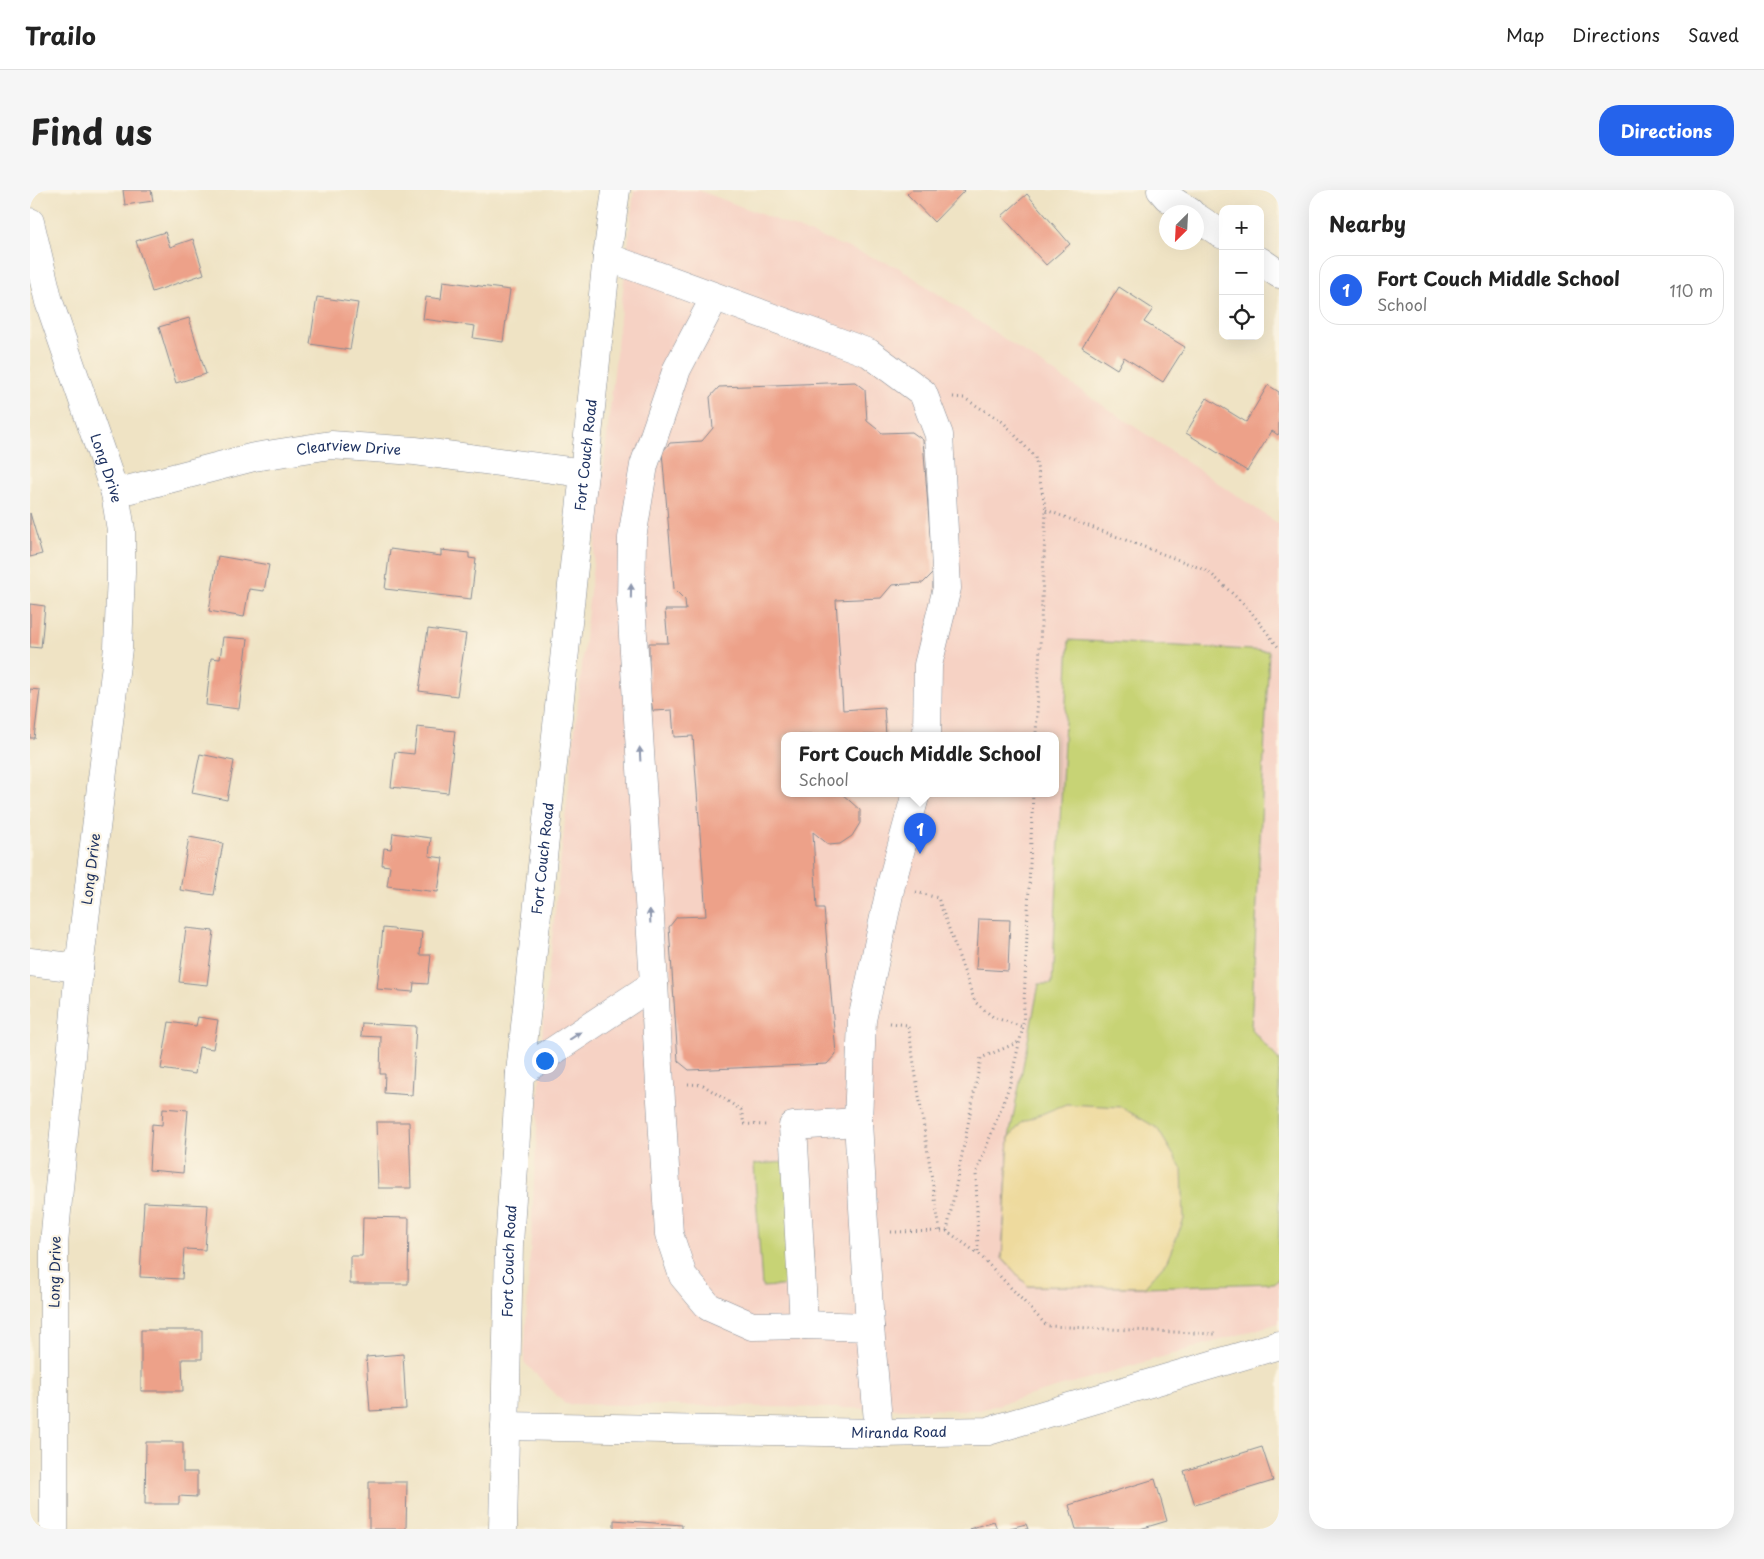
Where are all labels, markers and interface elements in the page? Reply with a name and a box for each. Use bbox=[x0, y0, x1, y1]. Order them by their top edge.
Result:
text: Trailo bbox=[25, 17, 96, 53]
text: Map bbox=[1506, 21, 1544, 48]
text: Directions bbox=[1572, 21, 1660, 48]
text: Saved bbox=[1688, 21, 1739, 48]
text: Find us bbox=[30, 104, 152, 157]
button: Directions bbox=[1599, 105, 1734, 156]
north arrow bbox=[1159, 205, 1204, 250]
map controls bbox=[1219, 205, 1264, 340]
button: + bbox=[1219, 205, 1264, 250]
text: Nearby bbox=[1329, 207, 1406, 239]
button: − bbox=[1219, 250, 1264, 295]
text: Fort Couch Middle School bbox=[1377, 264, 1620, 292]
text: 1 bbox=[1342, 278, 1350, 302]
text: 110 m bbox=[1670, 278, 1713, 302]
text: School bbox=[1377, 292, 1427, 316]
button: locate bbox=[1219, 295, 1264, 340]
street label: Fort Couch Road bbox=[569, 398, 602, 512]
street label: Long Drive bbox=[85, 430, 127, 504]
street label: Clearview Drive bbox=[295, 434, 402, 460]
one-way arrow bbox=[627, 583, 635, 599]
popup bbox=[781, 732, 1059, 797]
text: Fort Couch Middle School bbox=[799, 739, 1041, 767]
one-way arrow bbox=[636, 745, 644, 761]
text: School bbox=[799, 767, 849, 791]
street label: Fort Couch Road bbox=[526, 802, 559, 916]
pin: 1 bbox=[904, 813, 936, 854]
street label: Long Drive bbox=[76, 832, 105, 906]
one-way arrow bbox=[645, 908, 653, 924]
one-way arrow bbox=[569, 1031, 582, 1041]
your location bbox=[532, 1048, 558, 1074]
street label: Fort Couch Road bbox=[496, 1204, 521, 1318]
street label: Long Drive bbox=[43, 1236, 66, 1308]
street label: Miranda Road bbox=[851, 1421, 947, 1443]

